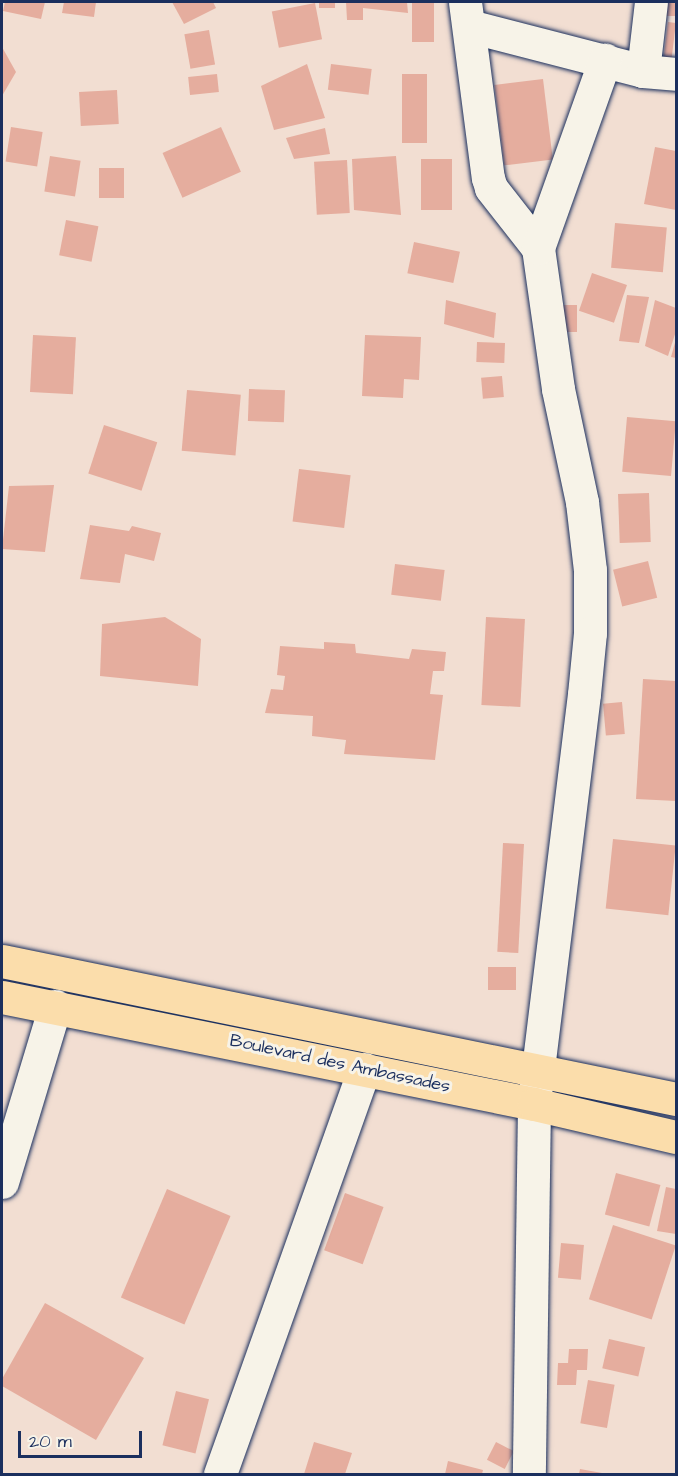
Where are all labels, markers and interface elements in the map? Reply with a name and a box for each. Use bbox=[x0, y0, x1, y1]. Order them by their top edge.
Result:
street label: Boulevard des Ambassades bbox=[228, 1030, 452, 1098]
scale bar bbox=[21, 1419, 146, 1457]
text: 20 m bbox=[29, 1429, 72, 1454]

